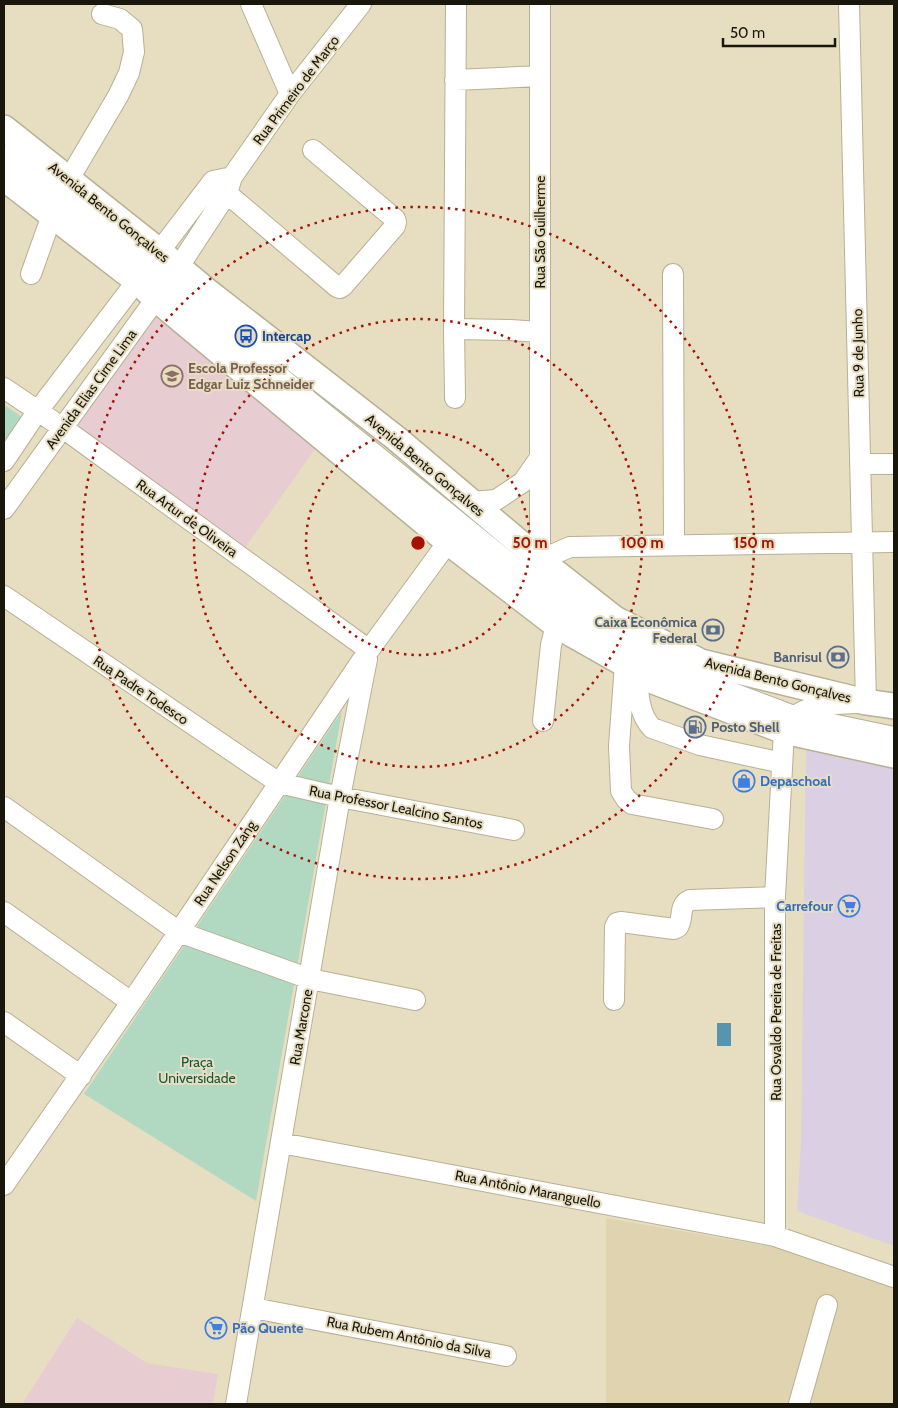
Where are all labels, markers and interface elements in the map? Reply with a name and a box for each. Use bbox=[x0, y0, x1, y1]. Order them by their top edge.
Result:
scale bar bbox=[723, 15, 836, 47]
text: 50 m bbox=[730, 24, 765, 42]
street label: Rua Primeiro de Março bbox=[249, 31, 343, 148]
street label: Avenida Bento Gonçalves bbox=[45, 158, 173, 266]
street label: Rua São Guilherme bbox=[531, 176, 549, 288]
street label: Rua 9 de Junho bbox=[848, 308, 868, 397]
bus stop icon: Intercap bbox=[234, 324, 258, 348]
street label: Avenida Elias Cirne Lima bbox=[41, 325, 141, 452]
place label: Intercap bbox=[262, 327, 311, 345]
place label: Escola Professor Edgar Luiz Schneider bbox=[188, 359, 314, 393]
school or university icon: Escola Professor Edgar Luiz Schneider bbox=[160, 364, 184, 388]
street label: Avenida Bento Gonçalves bbox=[362, 410, 488, 520]
street label: Rua Artur de Oliveira bbox=[133, 475, 242, 561]
centre of rings bbox=[409, 534, 427, 552]
text: 50 m bbox=[512, 534, 548, 552]
text: 100 m bbox=[620, 534, 664, 552]
text: 150 m bbox=[734, 534, 774, 552]
place label: Caixa Econômica Federal bbox=[594, 613, 697, 647]
bank icon: Caixa Econômica Federal bbox=[701, 618, 725, 642]
bank icon: Banrisul bbox=[826, 645, 850, 669]
place label: Banrisul bbox=[773, 648, 822, 666]
street label: Rua Padre Todesco bbox=[90, 651, 192, 729]
street label: Avenida Bento Gonçalves bbox=[703, 653, 853, 707]
fuel station icon: Posto Shell bbox=[683, 715, 707, 739]
place label: Posto Shell bbox=[711, 718, 780, 736]
shop icon: Depaschoal bbox=[732, 769, 756, 793]
place label: Depaschoal bbox=[760, 772, 831, 790]
street label: Rua Professor Lealcino Santos bbox=[308, 781, 485, 833]
street label: Rua Nelson Zang bbox=[190, 816, 261, 909]
supermarket icon: Carrefour bbox=[837, 894, 861, 918]
place label: Carrefour bbox=[776, 897, 833, 915]
street label: Rua Osvaldo Pereira de Freitas bbox=[767, 923, 785, 1101]
street label: Rua Marcone bbox=[285, 988, 317, 1066]
park label: Praça Universidade bbox=[158, 1053, 236, 1087]
street label: Rua Antônio Maranguello bbox=[453, 1166, 603, 1212]
street label: Rua Rubem Antônio da Silva bbox=[325, 1312, 493, 1362]
supermarket icon: Pão Quente bbox=[204, 1316, 228, 1340]
place label: Pão Quente bbox=[232, 1319, 303, 1337]

